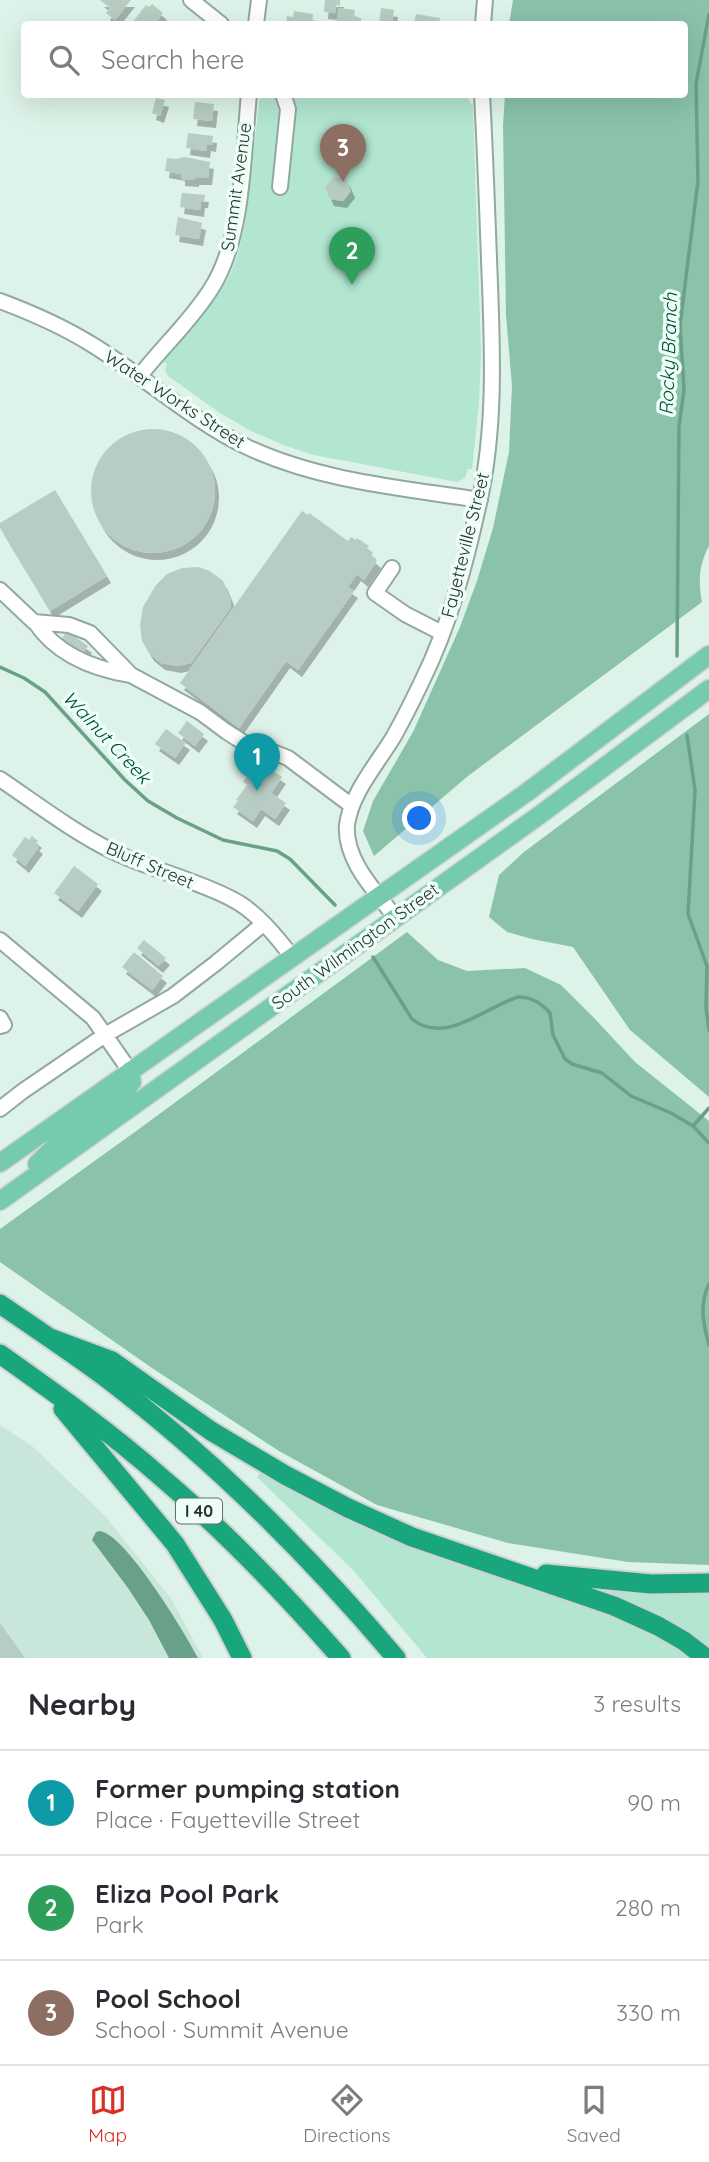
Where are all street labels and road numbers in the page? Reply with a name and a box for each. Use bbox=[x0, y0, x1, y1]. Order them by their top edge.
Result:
street label: Summit Avenue bbox=[216, 121, 256, 253]
street label: Water Works Street bbox=[100, 345, 250, 453]
street label: Fayetteville Street bbox=[436, 470, 494, 620]
street label: Bluff Street bbox=[103, 836, 197, 894]
street label: South Wilmington Street bbox=[267, 878, 443, 1014]
road number: I 40 bbox=[176, 1498, 222, 1524]

